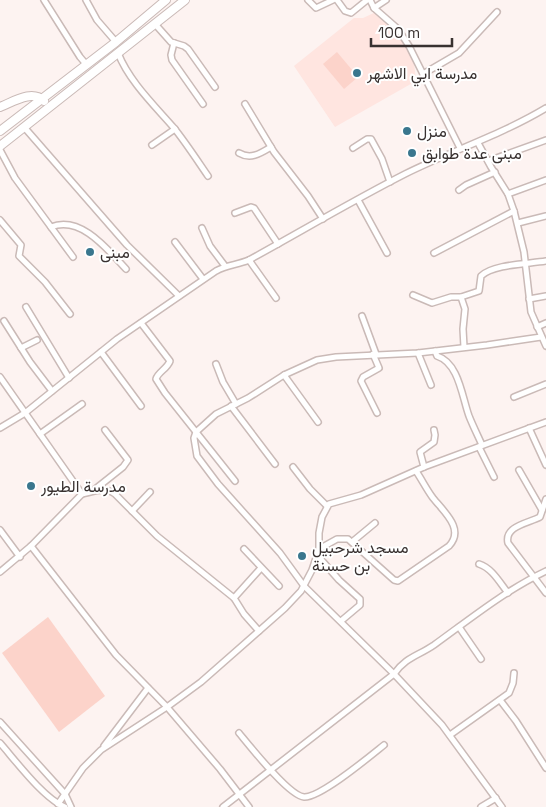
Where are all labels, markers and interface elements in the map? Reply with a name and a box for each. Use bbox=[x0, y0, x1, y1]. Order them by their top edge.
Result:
scale bar bbox=[371, 15, 452, 47]
text: 100 m bbox=[378, 23, 420, 42]
place label: مدرسة ابي الاشهر bbox=[366, 63, 477, 87]
marker: مدرسة ابي الاشهر bbox=[351, 67, 363, 79]
place label: منزل bbox=[417, 121, 447, 142]
marker: منزل bbox=[401, 125, 413, 137]
place label: مبنى عدة طوابق bbox=[422, 143, 522, 164]
marker: مبنى عدة طوابق bbox=[406, 147, 418, 159]
place label: مبنى bbox=[100, 242, 130, 263]
marker: مبنى bbox=[84, 246, 96, 258]
place label: مدرسة الطيور bbox=[40, 476, 126, 497]
marker: مدرسة الطيور bbox=[25, 480, 37, 492]
place label: مسجد شرحبيل بن حسنة bbox=[312, 537, 408, 576]
marker: مسجد شرحبيل بن حسنة bbox=[296, 550, 308, 562]

